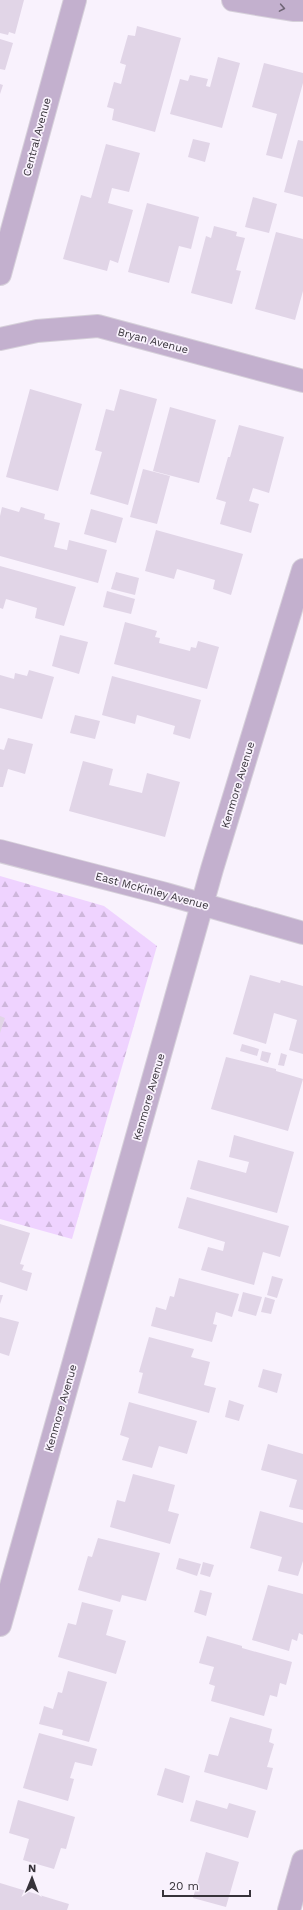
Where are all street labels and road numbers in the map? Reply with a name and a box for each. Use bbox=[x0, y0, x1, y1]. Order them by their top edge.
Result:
street label: Central Avenue bbox=[20, 96, 54, 178]
street label: Bryan Avenue bbox=[116, 325, 190, 357]
street label: Kenmore Avenue bbox=[219, 740, 257, 830]
street label: East McKinley Avenue bbox=[94, 870, 210, 912]
street label: Kenmore Avenue bbox=[130, 1052, 168, 1142]
street label: Kenmore Avenue bbox=[42, 1363, 80, 1453]

